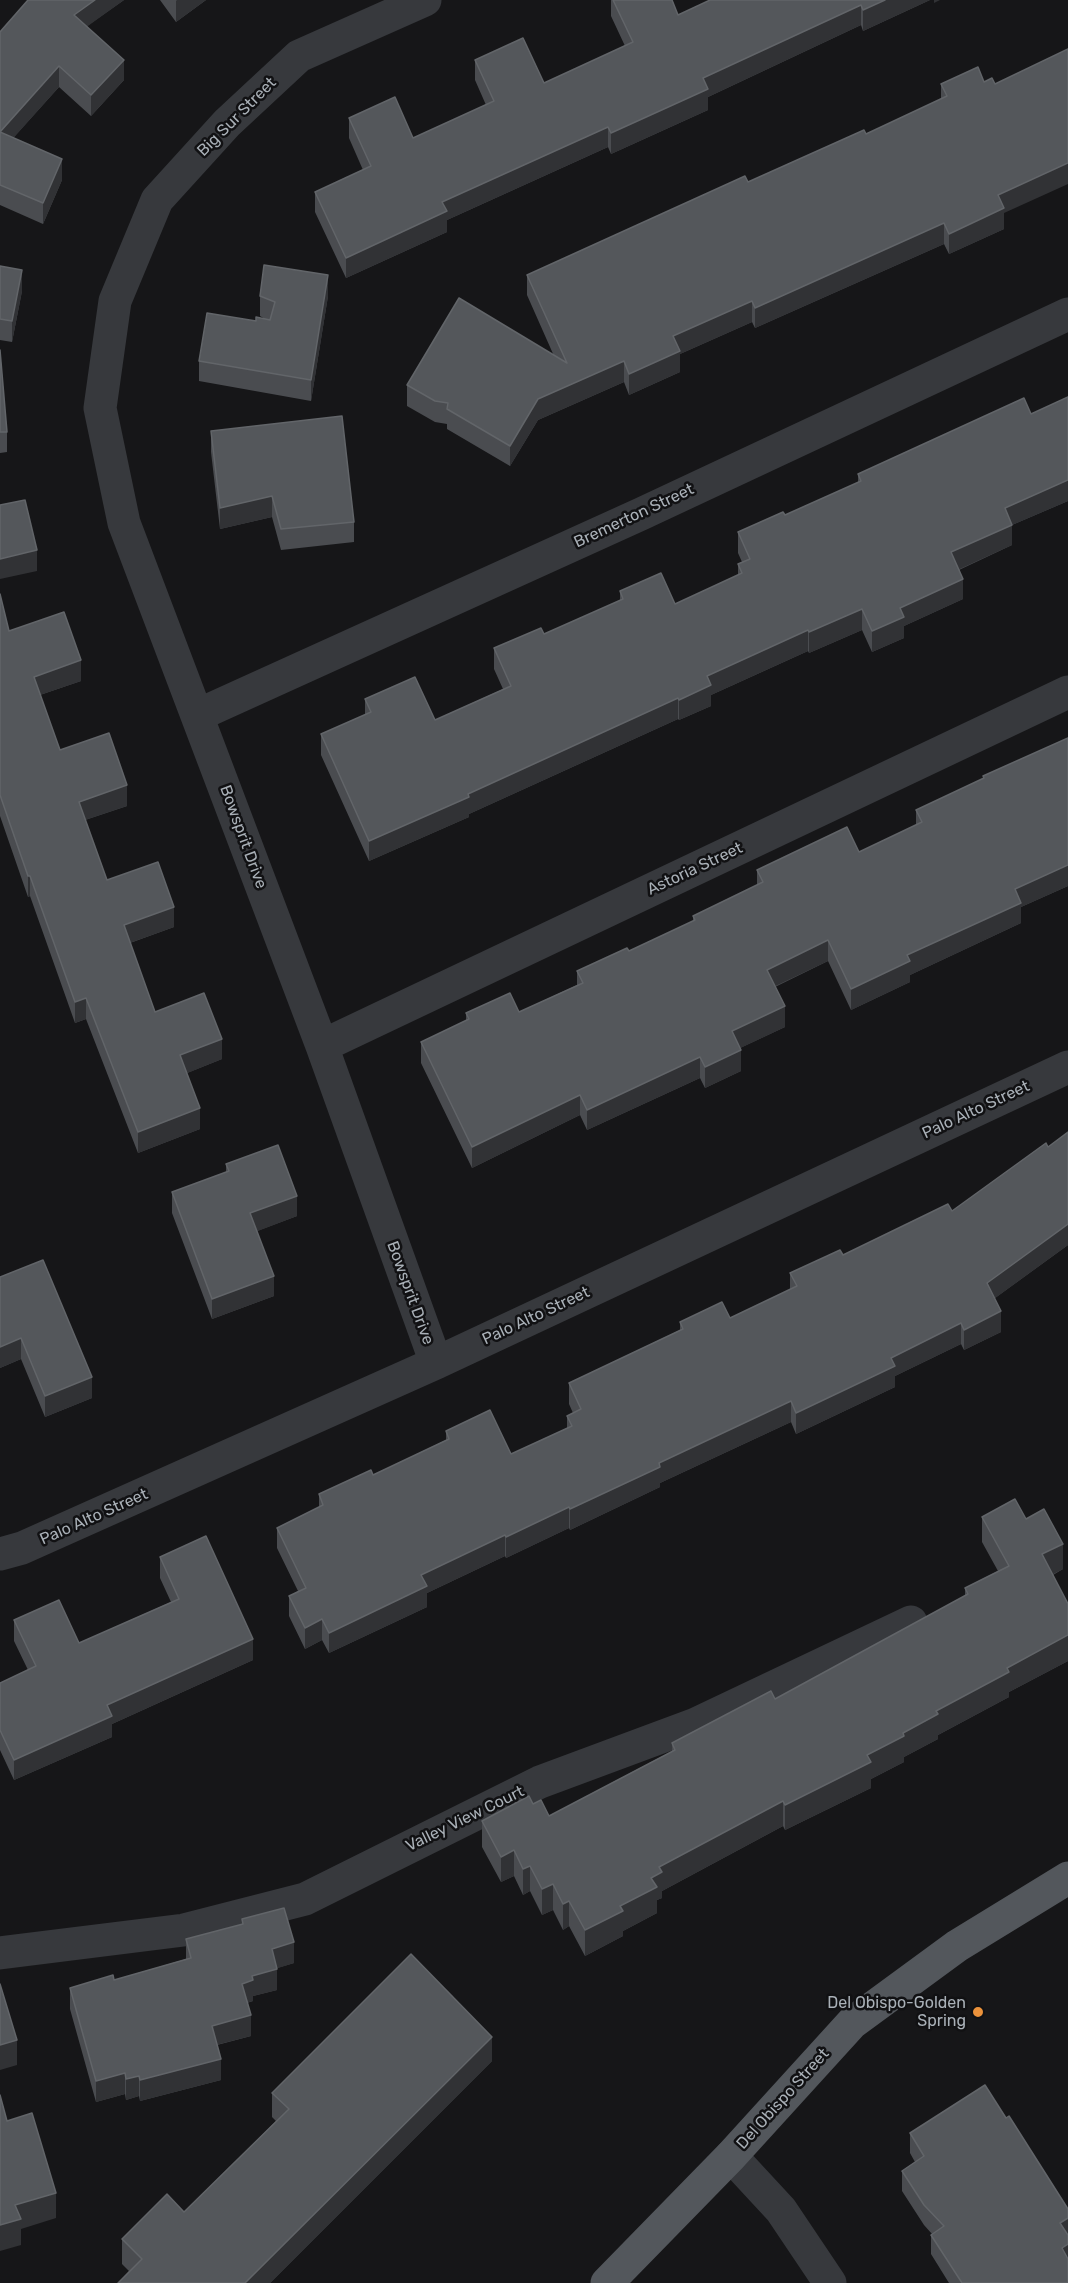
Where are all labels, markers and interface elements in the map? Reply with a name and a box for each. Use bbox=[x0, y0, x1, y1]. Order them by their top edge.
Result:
street label: Big Sur Street bbox=[193, 73, 281, 161]
street label: Bremerton Street bbox=[571, 480, 697, 552]
street label: Bowsprit Drive bbox=[215, 783, 271, 891]
street label: Astoria Street bbox=[644, 838, 746, 900]
street label: Palo Alto Street bbox=[919, 1077, 1033, 1143]
street label: Bowsprit Drive bbox=[382, 1239, 438, 1347]
street label: Palo Alto Street bbox=[479, 1283, 593, 1349]
street label: Palo Alto Street bbox=[37, 1485, 151, 1549]
street label: Valley View Court bbox=[403, 1782, 527, 1856]
place label: Del Obispo-Golden Spring bbox=[827, 1993, 966, 2031]
marker: Del Obispo-Golden Spring bbox=[971, 2005, 985, 2019]
street label: Del Obispo Street bbox=[733, 2045, 833, 2153]

